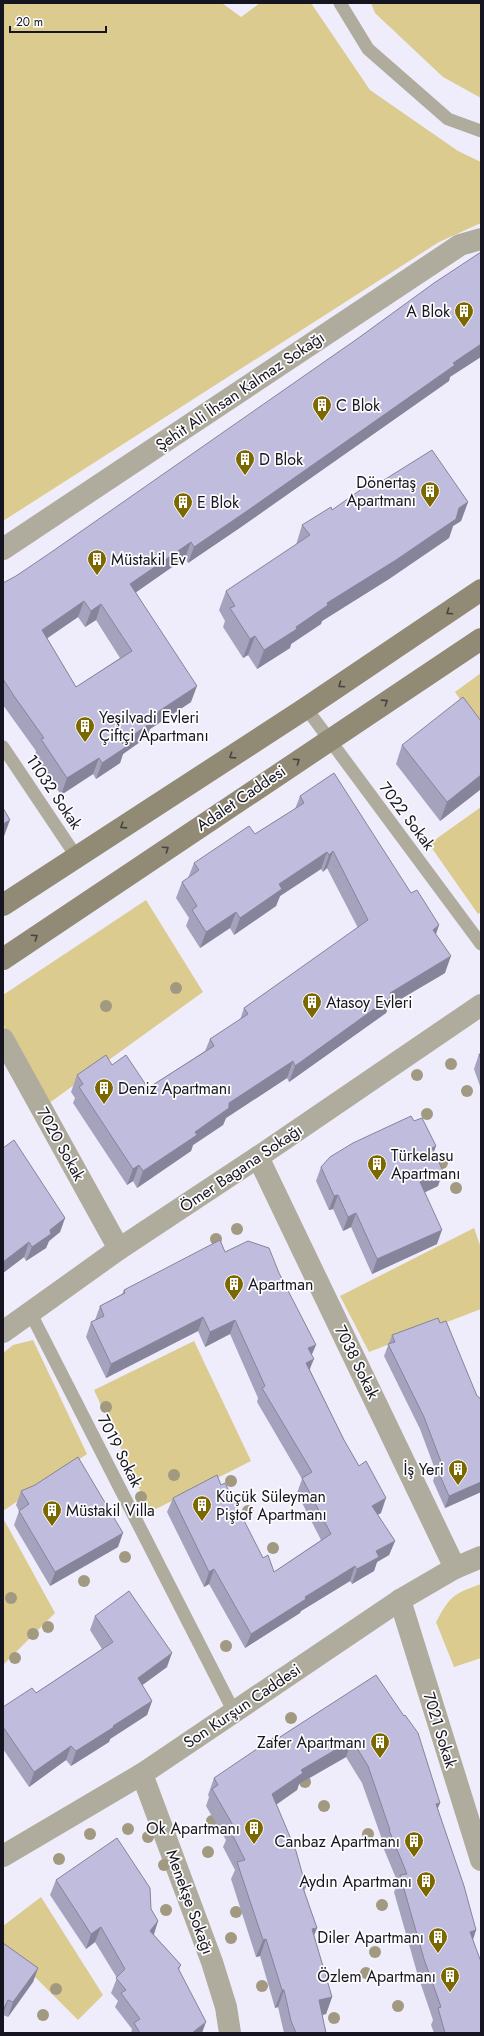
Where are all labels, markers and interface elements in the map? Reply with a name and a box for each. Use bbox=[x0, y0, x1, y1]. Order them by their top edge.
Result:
scale bar bbox=[10, 8, 106, 34]
text: 20 m bbox=[16, 13, 43, 31]
place label: A Blok bbox=[406, 300, 451, 323]
building icon: A Blok bbox=[453, 300, 475, 328]
street label: Şehit Ali İhsan Kalmaz Sokağı bbox=[151, 326, 329, 456]
building icon: C Blok bbox=[311, 394, 333, 422]
place label: C Blok bbox=[336, 394, 381, 417]
building icon: D Blok bbox=[234, 448, 256, 476]
place label: D Blok bbox=[259, 448, 304, 471]
place label: Dönertaş Apartmanı bbox=[347, 471, 416, 512]
building icon: Dönertaş Apartmanı bbox=[419, 480, 441, 508]
building icon: E Blok bbox=[172, 491, 194, 519]
place label: E Blok bbox=[197, 491, 240, 514]
building icon: Müstakil Ev bbox=[86, 548, 108, 576]
place label: Müstakil Ev bbox=[111, 548, 187, 571]
one-way arrow bbox=[446, 607, 453, 614]
one-way arrow bbox=[338, 680, 345, 688]
one-way arrow bbox=[381, 700, 388, 707]
place label: Yeşilvadi Evleri Çiftçi Apartmanı bbox=[99, 706, 209, 747]
building icon: Yeşilvadi Evleri Çiftçi Apartmanı bbox=[74, 715, 96, 743]
street label: 11032 Sokak bbox=[20, 750, 88, 835]
one-way arrow bbox=[229, 751, 236, 759]
street label: Adalet Caddesi bbox=[192, 759, 290, 837]
one-way arrow bbox=[293, 759, 300, 766]
street label: 7022 Sokak bbox=[374, 777, 441, 856]
one-way arrow bbox=[120, 822, 127, 829]
one-way arrow bbox=[162, 847, 169, 854]
one-way arrow bbox=[31, 935, 38, 942]
building icon: Atasoy Evleri bbox=[301, 991, 323, 1019]
place label: Atasoy Evleri bbox=[326, 991, 412, 1014]
building icon: Deniz Apartmanı bbox=[93, 1077, 115, 1105]
place label: Deniz Apartmanı bbox=[118, 1077, 231, 1100]
street label: 7020 Sokak bbox=[31, 1103, 91, 1186]
street label: Ömer Bagana Sokağı bbox=[175, 1118, 307, 1218]
place label: Türkelasu Apartmanı bbox=[391, 1144, 460, 1185]
building icon: Türkelasu Apartmanı bbox=[366, 1153, 388, 1181]
building icon: Apartman bbox=[223, 1273, 245, 1301]
place label: Apartman bbox=[248, 1273, 313, 1296]
street label: 7038 Sokak bbox=[329, 1321, 385, 1404]
street label: 7019 Sokak bbox=[92, 1411, 148, 1492]
place label: İş Yeri bbox=[404, 1458, 444, 1481]
building icon: İş Yeri bbox=[447, 1458, 469, 1486]
place label: Küçük Süleyman Piştof Apartmanı bbox=[216, 1485, 327, 1526]
building icon: Küçük Süleyman Piştof Apartmanı bbox=[191, 1494, 213, 1522]
building icon: Müstakil Villa bbox=[41, 1499, 63, 1527]
place label: Müstakil Villa bbox=[66, 1499, 155, 1522]
street label: Son Kurşun Caddesi bbox=[179, 1658, 305, 1754]
street label: 7021 Sokak bbox=[418, 1689, 463, 1772]
place label: Zafer Apartmanı bbox=[257, 1731, 366, 1754]
building icon: Zafer Apartmanı bbox=[369, 1731, 391, 1759]
place label: Ok Apartmanı bbox=[146, 1817, 240, 1840]
building icon: Ok Apartmanı bbox=[243, 1817, 265, 1845]
place label: Canbaz Apartmanı bbox=[275, 1830, 400, 1853]
building icon: Canbaz Apartmanı bbox=[403, 1830, 425, 1858]
street label: Menekşe Sokağı bbox=[160, 1846, 220, 1958]
place label: Aydın Apartmanı bbox=[299, 1870, 412, 1893]
building icon: Aydın Apartmanı bbox=[415, 1870, 437, 1898]
place label: Diler Apartmanı bbox=[317, 1926, 424, 1949]
building icon: Diler Apartmanı bbox=[427, 1926, 449, 1954]
place label: Özlem Apartmanı bbox=[317, 1965, 436, 1988]
building icon: Özlem Apartmanı bbox=[439, 1965, 461, 1993]

